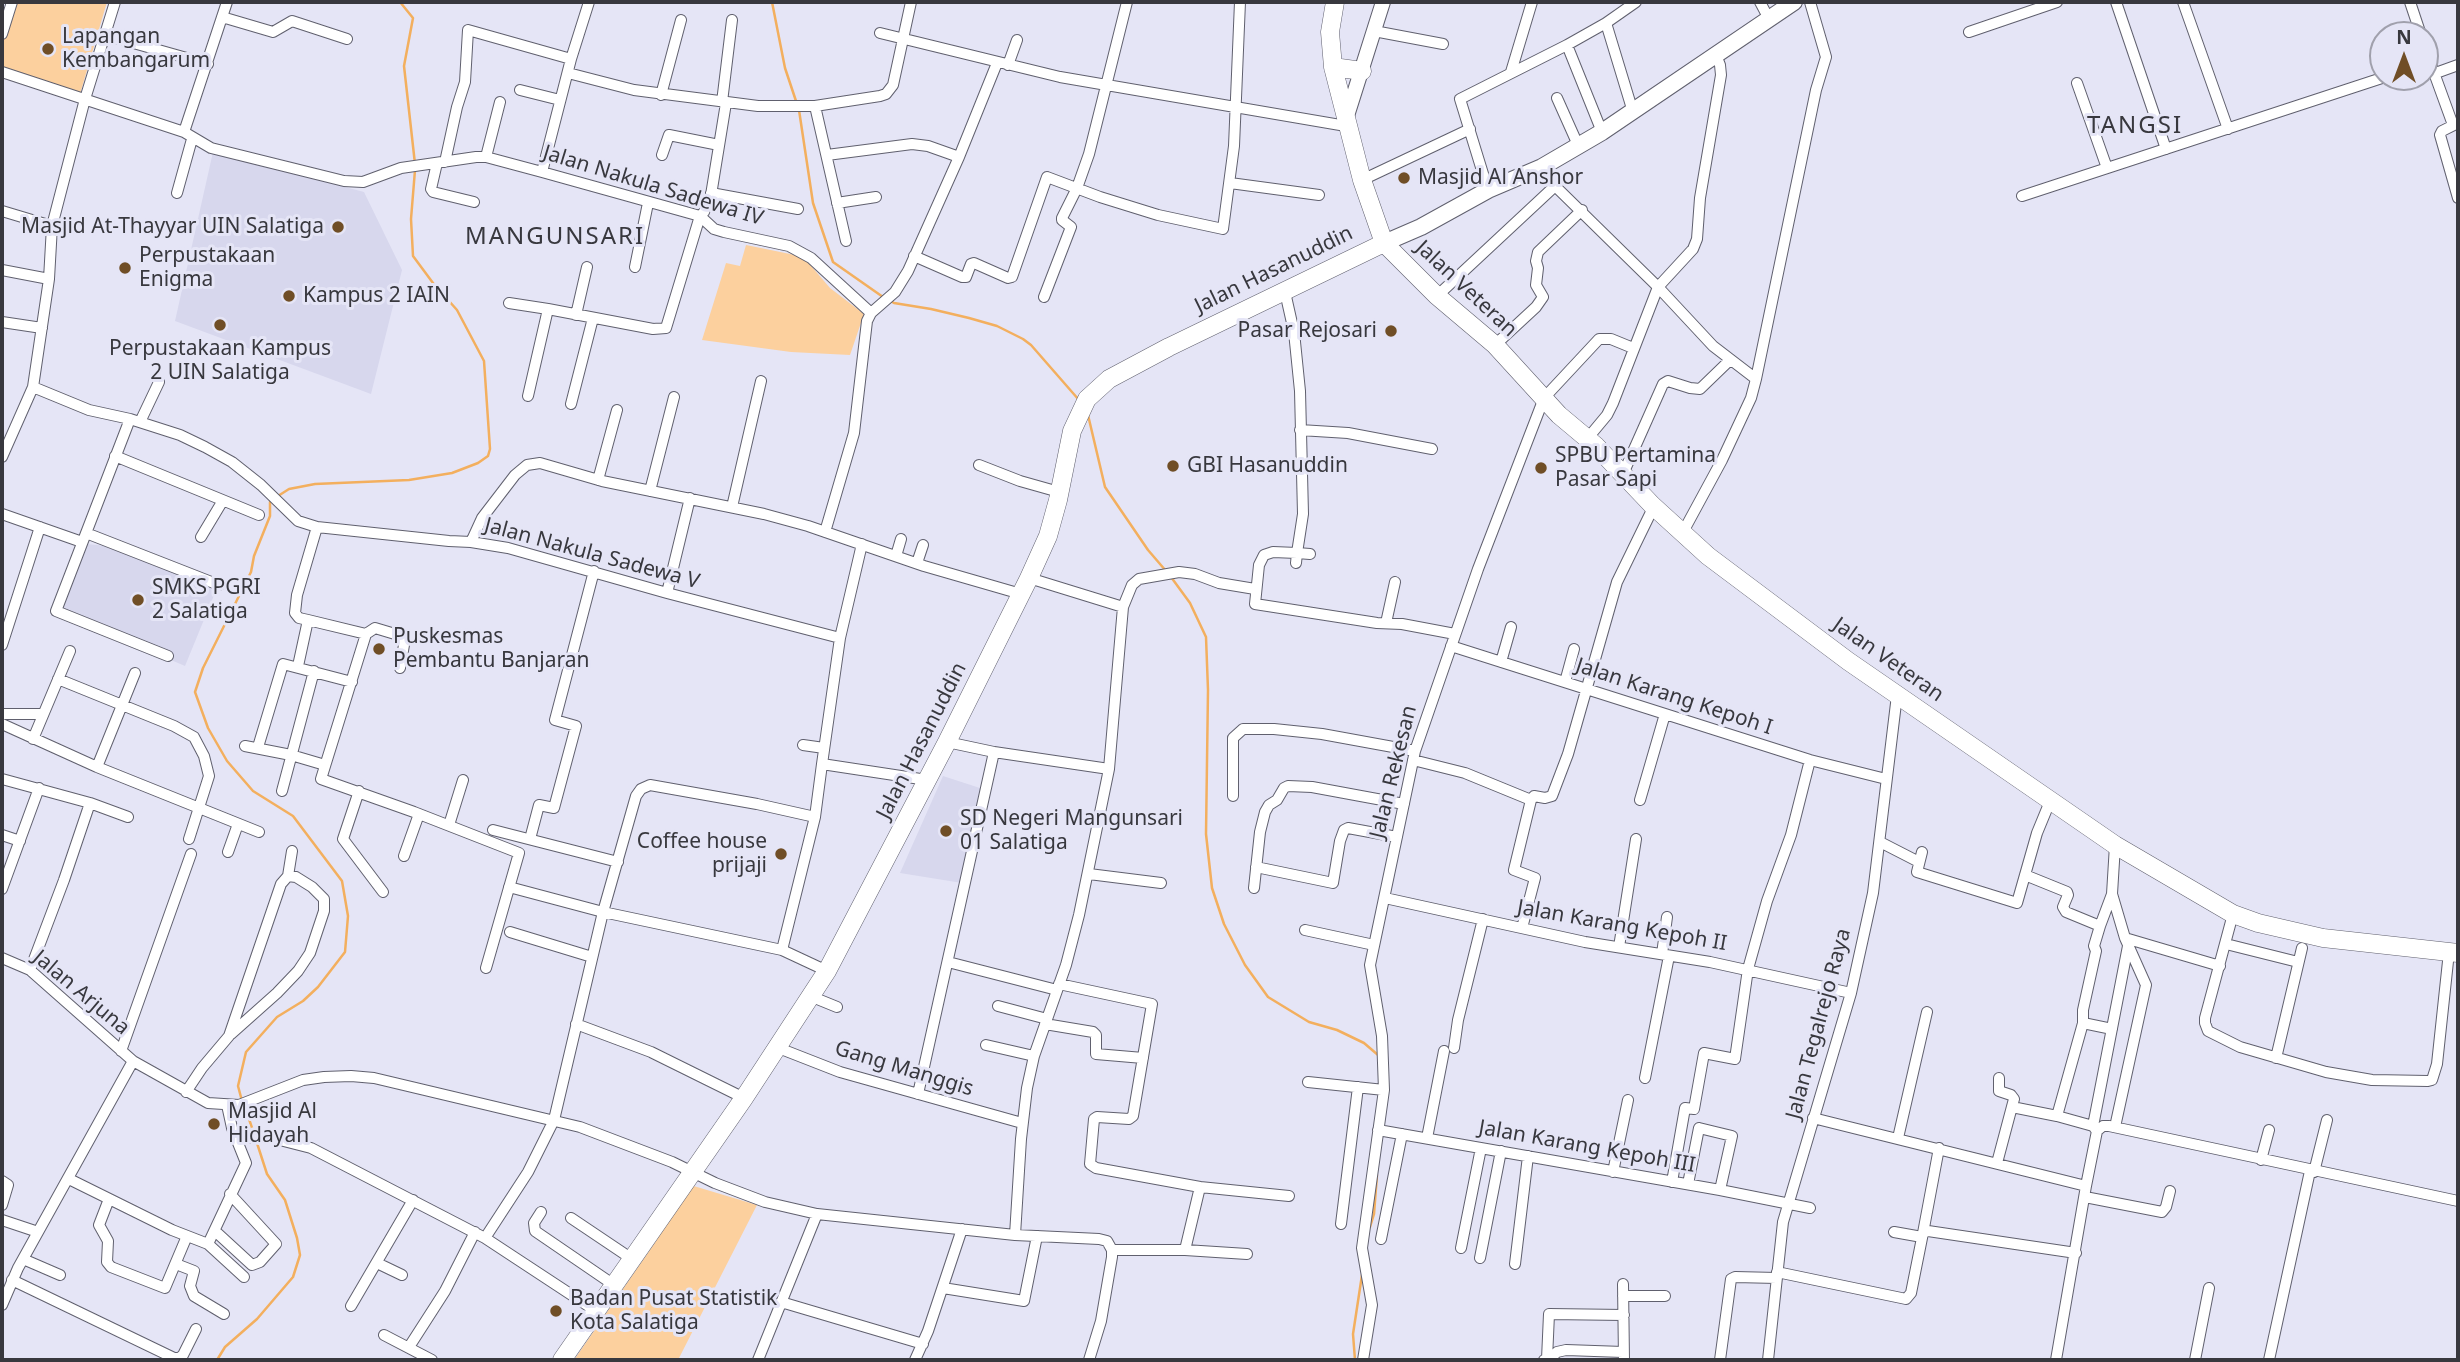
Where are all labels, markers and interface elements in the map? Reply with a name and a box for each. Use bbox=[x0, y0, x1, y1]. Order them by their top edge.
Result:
north arrow bbox=[2369, 21, 2439, 91]
place label: Lapangan Kembangarum bbox=[62, 24, 210, 74]
text: N bbox=[2396, 24, 2412, 50]
marker: Lapangan Kembangarum bbox=[40, 41, 56, 57]
district label: TANGSI bbox=[2088, 112, 2182, 140]
street label: Jalan Nakula Sadewa IV bbox=[540, 140, 766, 232]
place label: Masjid Al Anshor bbox=[1418, 165, 1583, 191]
marker: Masjid Al Anshor bbox=[1396, 170, 1412, 186]
place label: Masjid At-Thayyar UIN Salatiga bbox=[21, 214, 324, 240]
marker: Masjid At-Thayyar UIN Salatiga bbox=[330, 219, 346, 235]
street label: Jalan Hasanuddin bbox=[1191, 221, 1357, 319]
district label: MANGUNSARI bbox=[466, 223, 644, 251]
street label: Jalan Veteran bbox=[1410, 236, 1522, 342]
place label: Perpustakaan Enigma bbox=[139, 243, 275, 293]
marker: Perpustakaan Enigma bbox=[117, 260, 133, 276]
place label: Kampus 2 IAIN bbox=[303, 283, 450, 309]
marker: Kampus 2 IAIN bbox=[281, 288, 297, 304]
marker: Perpustakaan Kampus 2 UIN Salatiga bbox=[212, 317, 228, 333]
place label: Pasar Rejosari bbox=[1238, 318, 1377, 344]
marker: Pasar Rejosari bbox=[1383, 323, 1399, 339]
place label: Perpustakaan Kampus 2 UIN Salatiga bbox=[109, 336, 331, 386]
place label: SPBU Pertamina Pasar Sapi bbox=[1555, 443, 1716, 493]
place label: GBI Hasanuddin bbox=[1187, 453, 1348, 479]
marker: GBI Hasanuddin bbox=[1165, 458, 1181, 474]
marker: SPBU Pertamina Pasar Sapi bbox=[1533, 460, 1549, 476]
street label: Jalan Nakula Sadewa V bbox=[482, 513, 702, 595]
place label: SMKS PGRI 2 Salatiga bbox=[152, 575, 261, 625]
marker: SMKS PGRI 2 Salatiga bbox=[130, 592, 146, 608]
street label: Jalan Veteran bbox=[1828, 613, 1948, 707]
place label: Puskesmas Pembantu Banjaran bbox=[393, 624, 589, 674]
marker: Puskesmas Pembantu Banjaran bbox=[371, 641, 387, 657]
street label: Jalan Karang Kepoh I bbox=[1572, 653, 1776, 741]
street label: Jalan Hasanuddin bbox=[872, 658, 972, 824]
street label: Jalan Rekesan bbox=[1365, 703, 1423, 841]
place label: SD Negeri Mangunsari 01 Salatiga bbox=[960, 806, 1183, 856]
marker: SD Negeri Mangunsari 01 Salatiga bbox=[938, 823, 954, 839]
place label: Coffee house prijaji bbox=[637, 829, 767, 879]
marker: Coffee house prijaji bbox=[773, 846, 789, 862]
street label: Jalan Karang Kepoh II bbox=[1515, 895, 1729, 957]
street label: Jalan Tegalrejo Raya bbox=[1781, 926, 1857, 1122]
street label: Jalan Arjuna bbox=[28, 945, 134, 1041]
street label: Gang Manggis bbox=[832, 1036, 976, 1102]
place label: Masjid Al Hidayah bbox=[228, 1099, 317, 1149]
marker: Masjid Al Hidayah bbox=[206, 1116, 222, 1132]
street label: Jalan Karang Kepoh III bbox=[1477, 1116, 1697, 1178]
place label: Badan Pusat Statistik Kota Salatiga bbox=[570, 1286, 777, 1336]
marker: Badan Pusat Statistik Kota Salatiga bbox=[548, 1303, 564, 1319]

